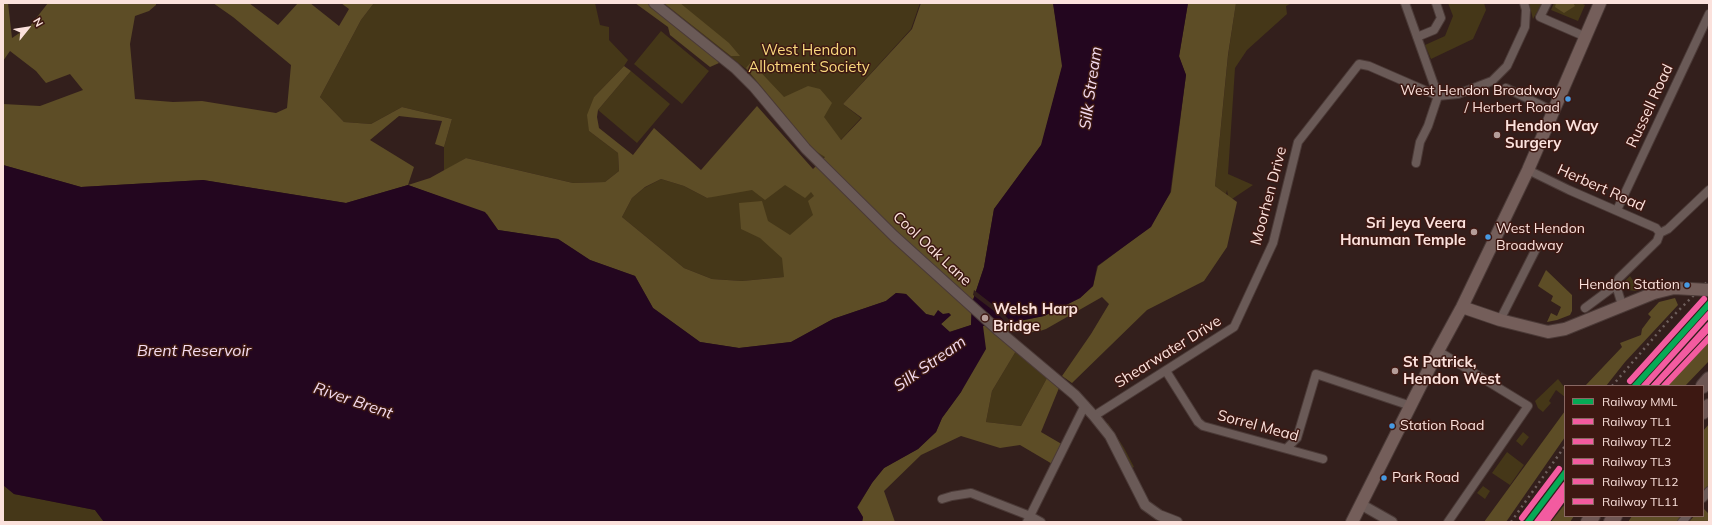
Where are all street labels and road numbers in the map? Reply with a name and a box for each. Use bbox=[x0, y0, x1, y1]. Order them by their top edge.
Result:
street label: Russell Road bbox=[1623, 61, 1677, 151]
street label: Moorhen Drive bbox=[1247, 145, 1291, 247]
street label: Herbert Road bbox=[1554, 161, 1648, 215]
street label: Cool Oak Lane bbox=[889, 208, 975, 290]
street label: Shearwater Drive bbox=[1111, 312, 1225, 392]
street label: Sorrel Mead bbox=[1215, 407, 1301, 445]

